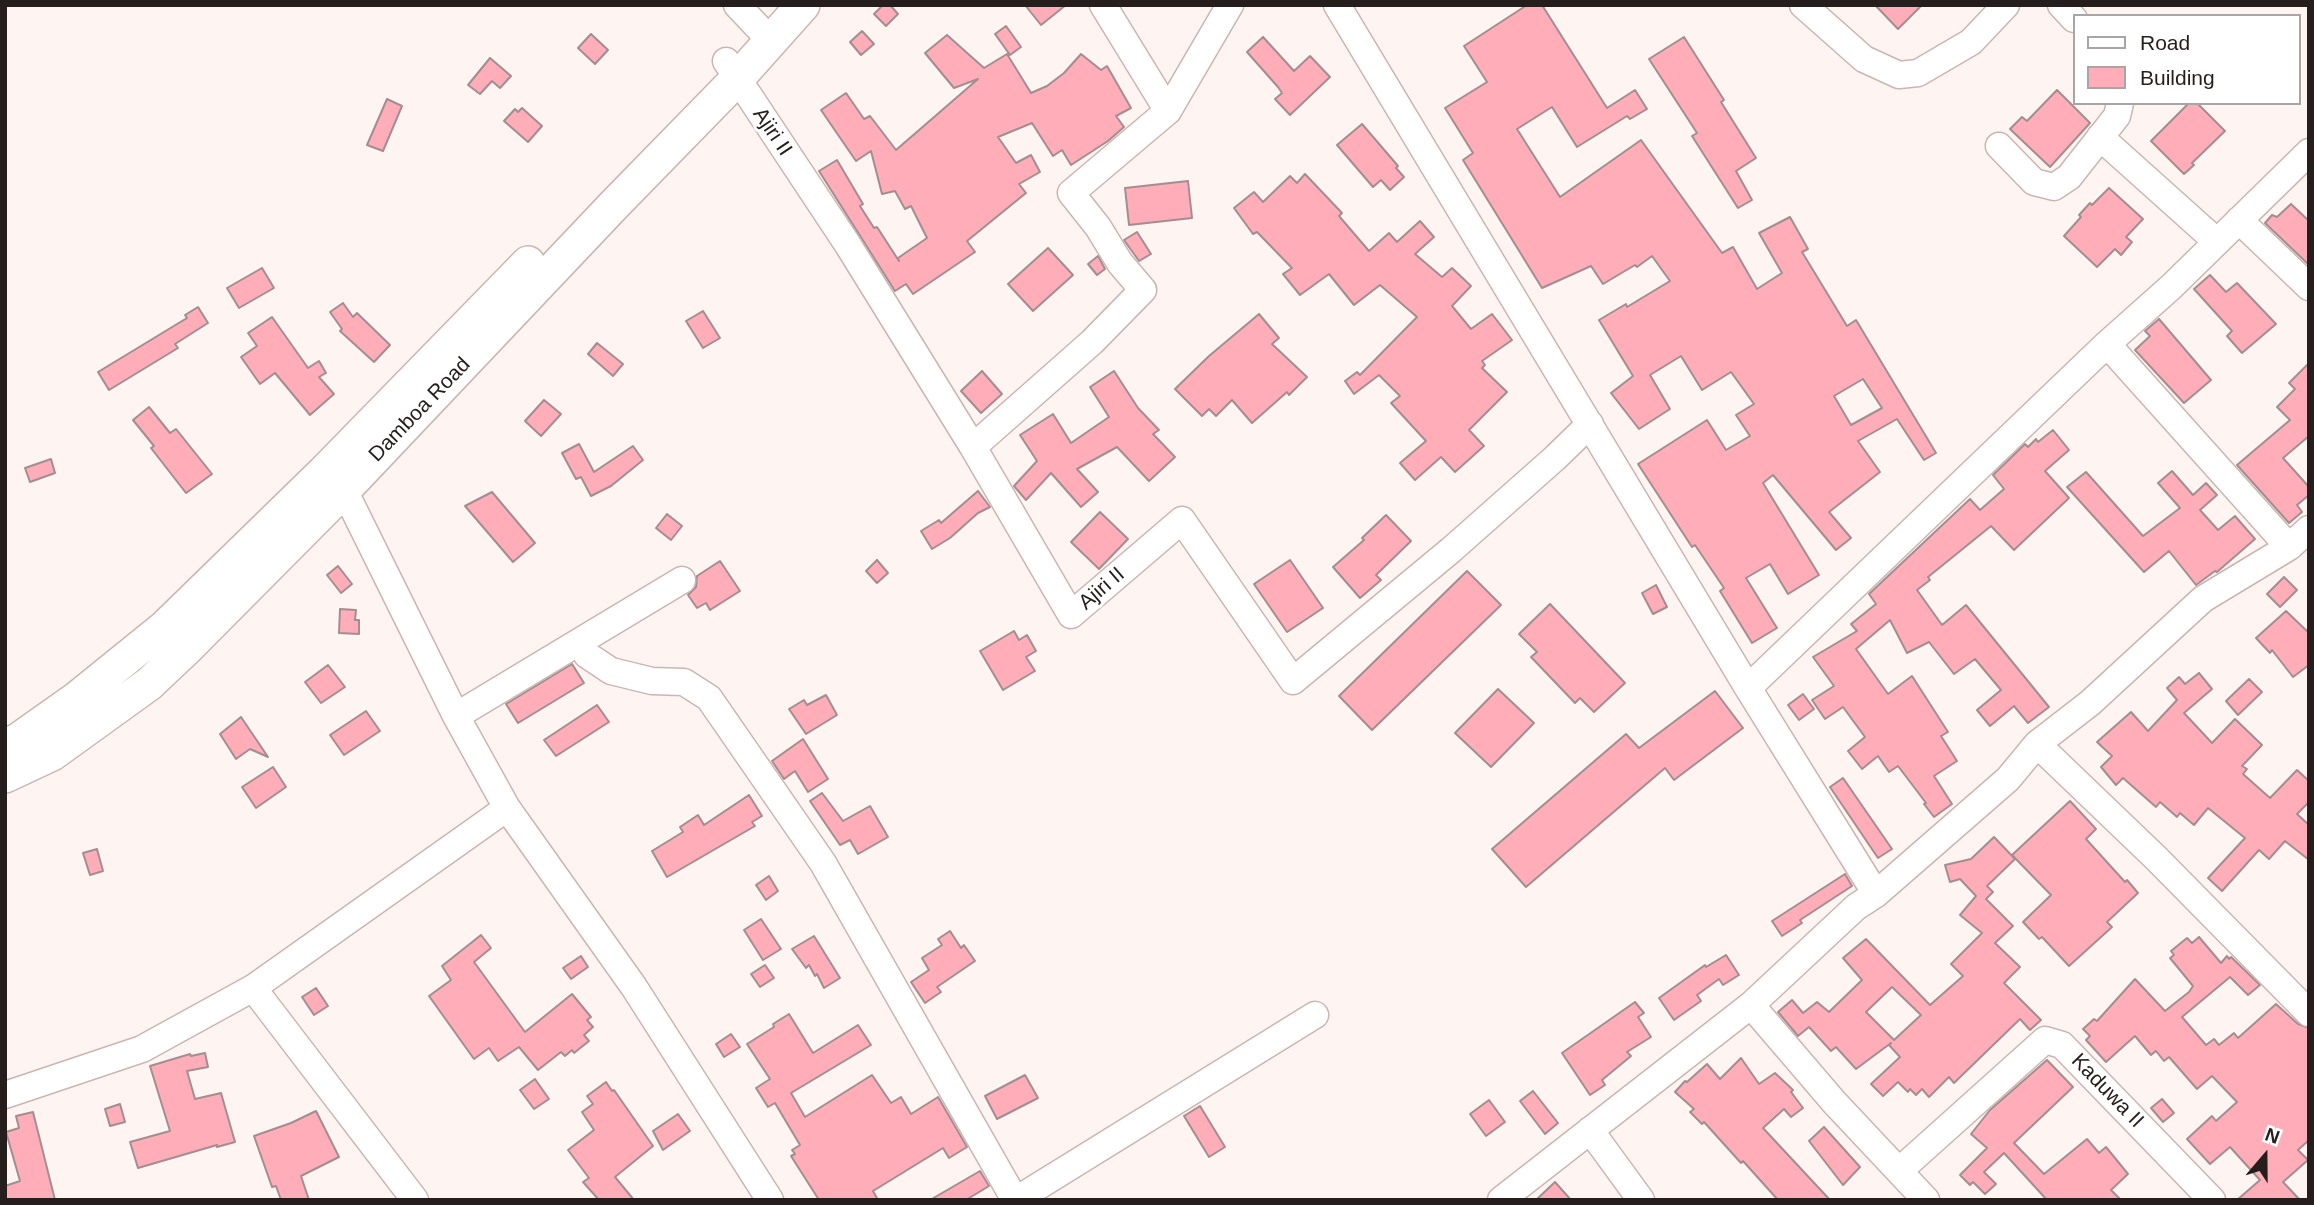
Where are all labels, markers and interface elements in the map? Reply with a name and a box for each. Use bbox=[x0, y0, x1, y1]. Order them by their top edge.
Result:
legend bbox=[2072, 14, 2300, 105]
text: Road bbox=[2140, 31, 2190, 54]
text: Building bbox=[2140, 66, 2215, 89]
street label: Ajiri II bbox=[747, 103, 797, 161]
street label: Damboa Road bbox=[364, 353, 476, 467]
street label: Ajiri II bbox=[1074, 562, 1130, 616]
street label: Kaduwa II bbox=[2065, 1049, 2149, 1133]
north arrow bbox=[2230, 1121, 2300, 1191]
text: N bbox=[2262, 1124, 2282, 1148]

